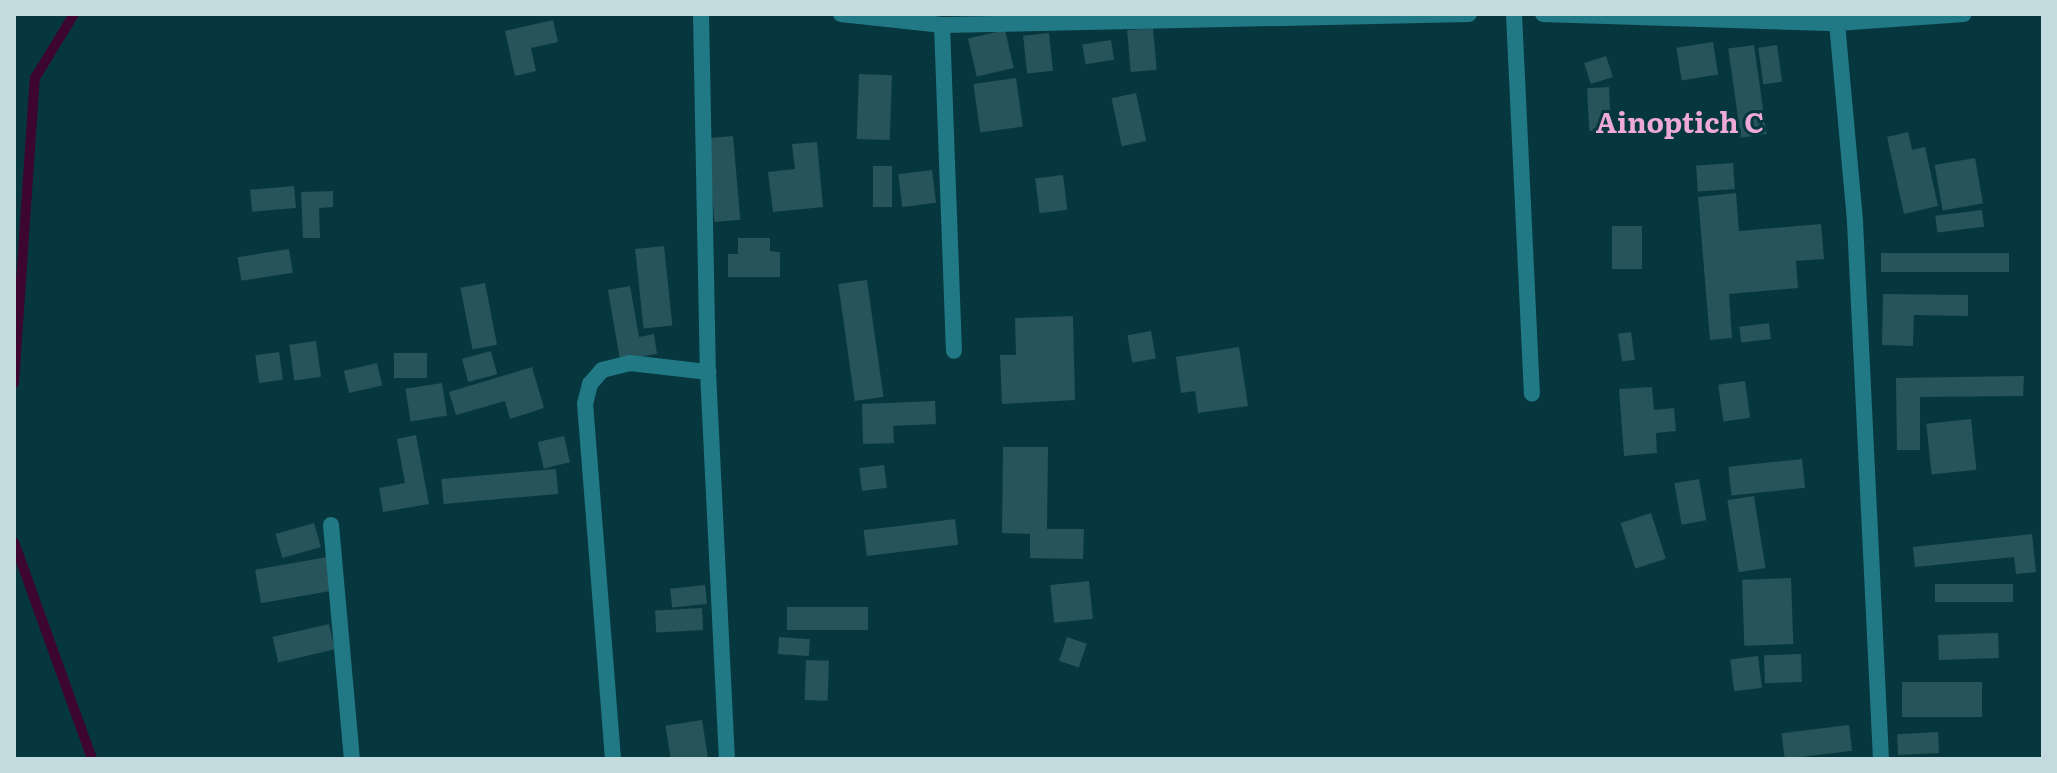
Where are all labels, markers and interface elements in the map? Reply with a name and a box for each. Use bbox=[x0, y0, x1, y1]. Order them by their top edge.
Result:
district label: Ainoptich C bbox=[1596, 104, 1764, 138]

